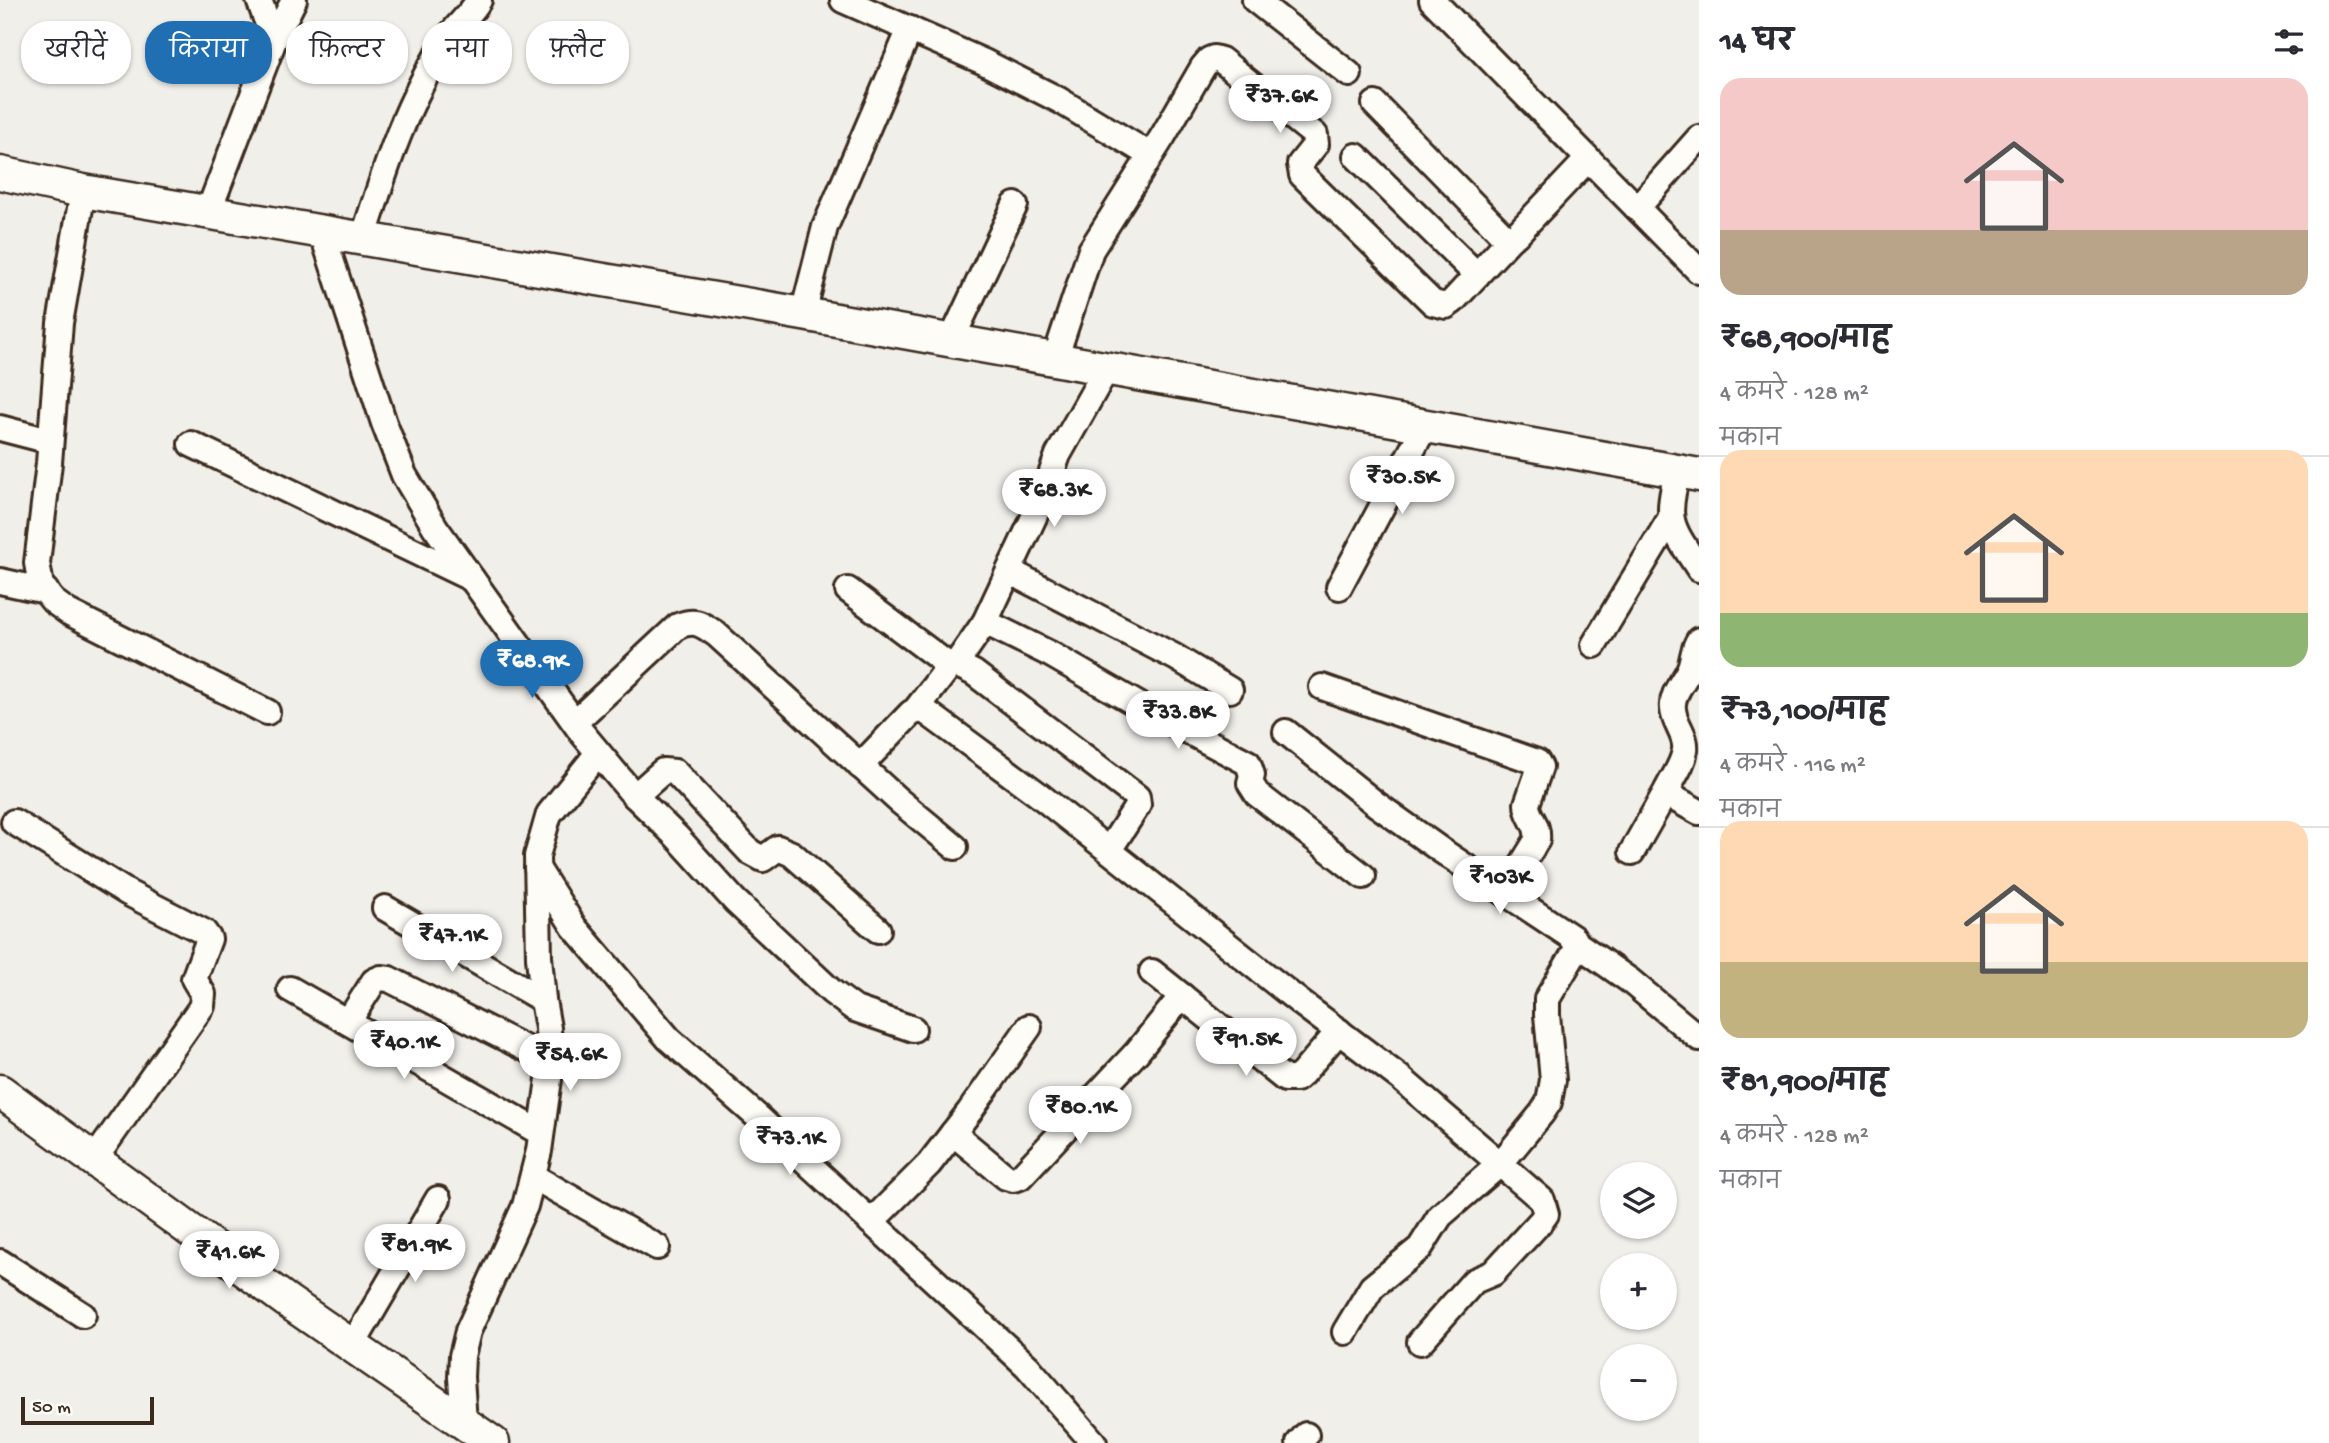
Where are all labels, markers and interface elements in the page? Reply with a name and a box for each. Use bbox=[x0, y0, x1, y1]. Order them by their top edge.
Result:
chip: खरीदें bbox=[21, 21, 131, 84]
chip: किराया bbox=[145, 21, 272, 84]
chip: फ़िल्टर bbox=[286, 21, 408, 84]
chip: नया bbox=[422, 21, 512, 84]
chip: फ़्लैट bbox=[526, 21, 629, 84]
icon: filters bbox=[2270, 23, 2308, 61]
text: 14 घर bbox=[1720, 27, 1793, 62]
pin: ₹37.6K bbox=[1223, 76, 1337, 135]
text: ₹37.6K bbox=[1244, 84, 1316, 111]
icon: home bbox=[1951, 123, 2077, 249]
text: ₹68,900/माह bbox=[1720, 324, 1891, 359]
text: 4 कमरे · 128 m² bbox=[1720, 381, 1869, 408]
text: मकान bbox=[1720, 427, 1781, 454]
pin: ₹30.5K bbox=[1345, 456, 1459, 516]
text: ₹30.5K bbox=[1366, 465, 1438, 492]
pin: ₹68.3K bbox=[997, 470, 1111, 529]
text: ₹68.3K bbox=[1018, 478, 1090, 505]
icon: home bbox=[1951, 495, 2077, 621]
pin: ₹68.9K bbox=[475, 640, 589, 700]
text: ₹68.9K bbox=[496, 649, 568, 676]
pin: ₹33.8K bbox=[1121, 692, 1235, 751]
text: ₹73,100/माह bbox=[1720, 696, 1887, 731]
text: ₹33.8K bbox=[1142, 700, 1214, 727]
text: 4 कमरे · 116 m² bbox=[1720, 753, 1866, 780]
text: मकान bbox=[1720, 799, 1781, 826]
pin: ₹103K bbox=[1451, 856, 1549, 916]
text: ₹103K bbox=[1469, 865, 1531, 892]
icon: home bbox=[1951, 866, 2077, 992]
pin: ₹47.1K bbox=[395, 914, 509, 974]
text: ₹47.1K bbox=[418, 923, 486, 950]
pin: ₹91.5K bbox=[1189, 1018, 1303, 1078]
pin: ₹40.1K bbox=[347, 1021, 461, 1081]
text: ₹91.5K bbox=[1212, 1027, 1280, 1054]
text: ₹40.1K bbox=[370, 1030, 438, 1057]
pin: ₹54.6K bbox=[513, 1034, 627, 1093]
text: ₹54.6K bbox=[535, 1042, 605, 1069]
text: ₹81,900/माह bbox=[1720, 1067, 1888, 1102]
pin: ₹80.1K bbox=[1023, 1086, 1137, 1146]
text: ₹80.1K bbox=[1045, 1095, 1115, 1122]
pin: ₹73.1K bbox=[733, 1118, 847, 1177]
text: 4 कमरे · 128 m² bbox=[1720, 1124, 1869, 1151]
text: ₹73.1K bbox=[756, 1126, 824, 1153]
map controls bbox=[1600, 1162, 1677, 1421]
button: layers bbox=[1600, 1162, 1677, 1239]
text: मकान bbox=[1720, 1170, 1781, 1197]
pin: ₹81.9K bbox=[358, 1224, 472, 1284]
pin: ₹41.6K bbox=[172, 1232, 286, 1291]
text: ₹81.9K bbox=[380, 1233, 450, 1260]
text: ₹41.6K bbox=[195, 1240, 263, 1267]
button: + bbox=[1600, 1253, 1677, 1330]
button: − bbox=[1600, 1344, 1677, 1421]
scale bar bbox=[21, 1394, 154, 1426]
text: 50 m bbox=[32, 1397, 71, 1420]

